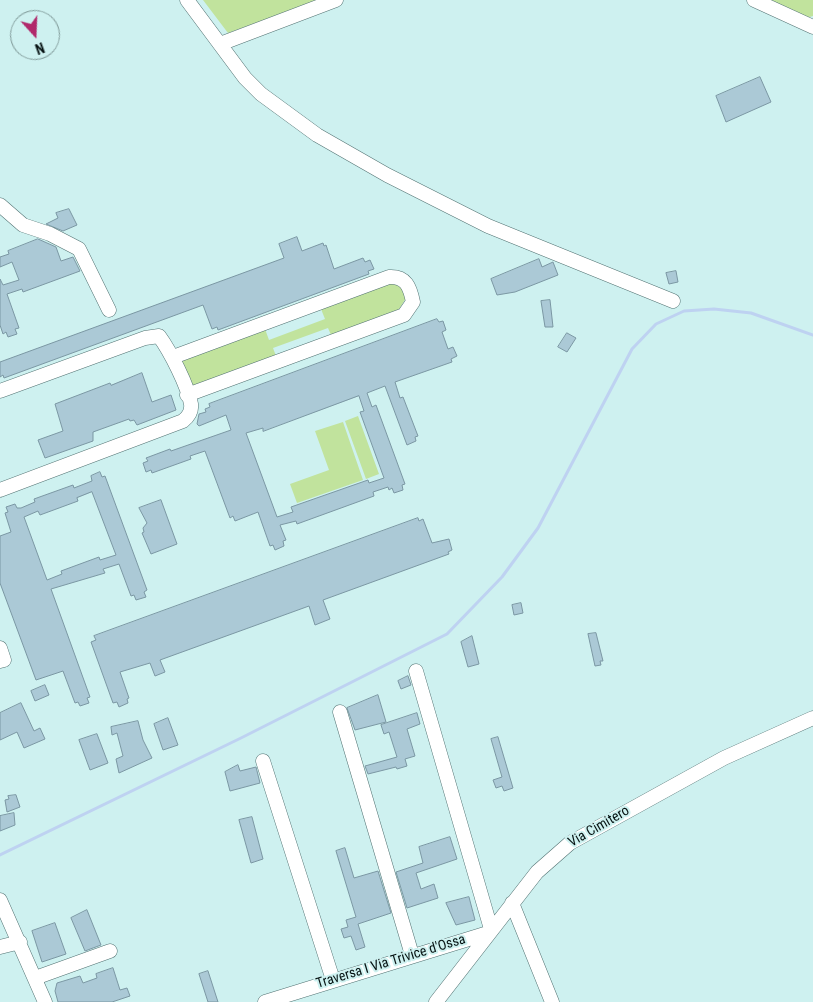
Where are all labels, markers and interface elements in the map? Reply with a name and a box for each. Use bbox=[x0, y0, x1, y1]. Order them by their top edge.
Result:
north arrow bbox=[10, 10, 60, 60]
text: N bbox=[33, 39, 47, 57]
street label: Via Cimitero bbox=[565, 803, 633, 851]
street label: Traversa I Via Trivice d'Ossa bbox=[314, 931, 468, 993]

